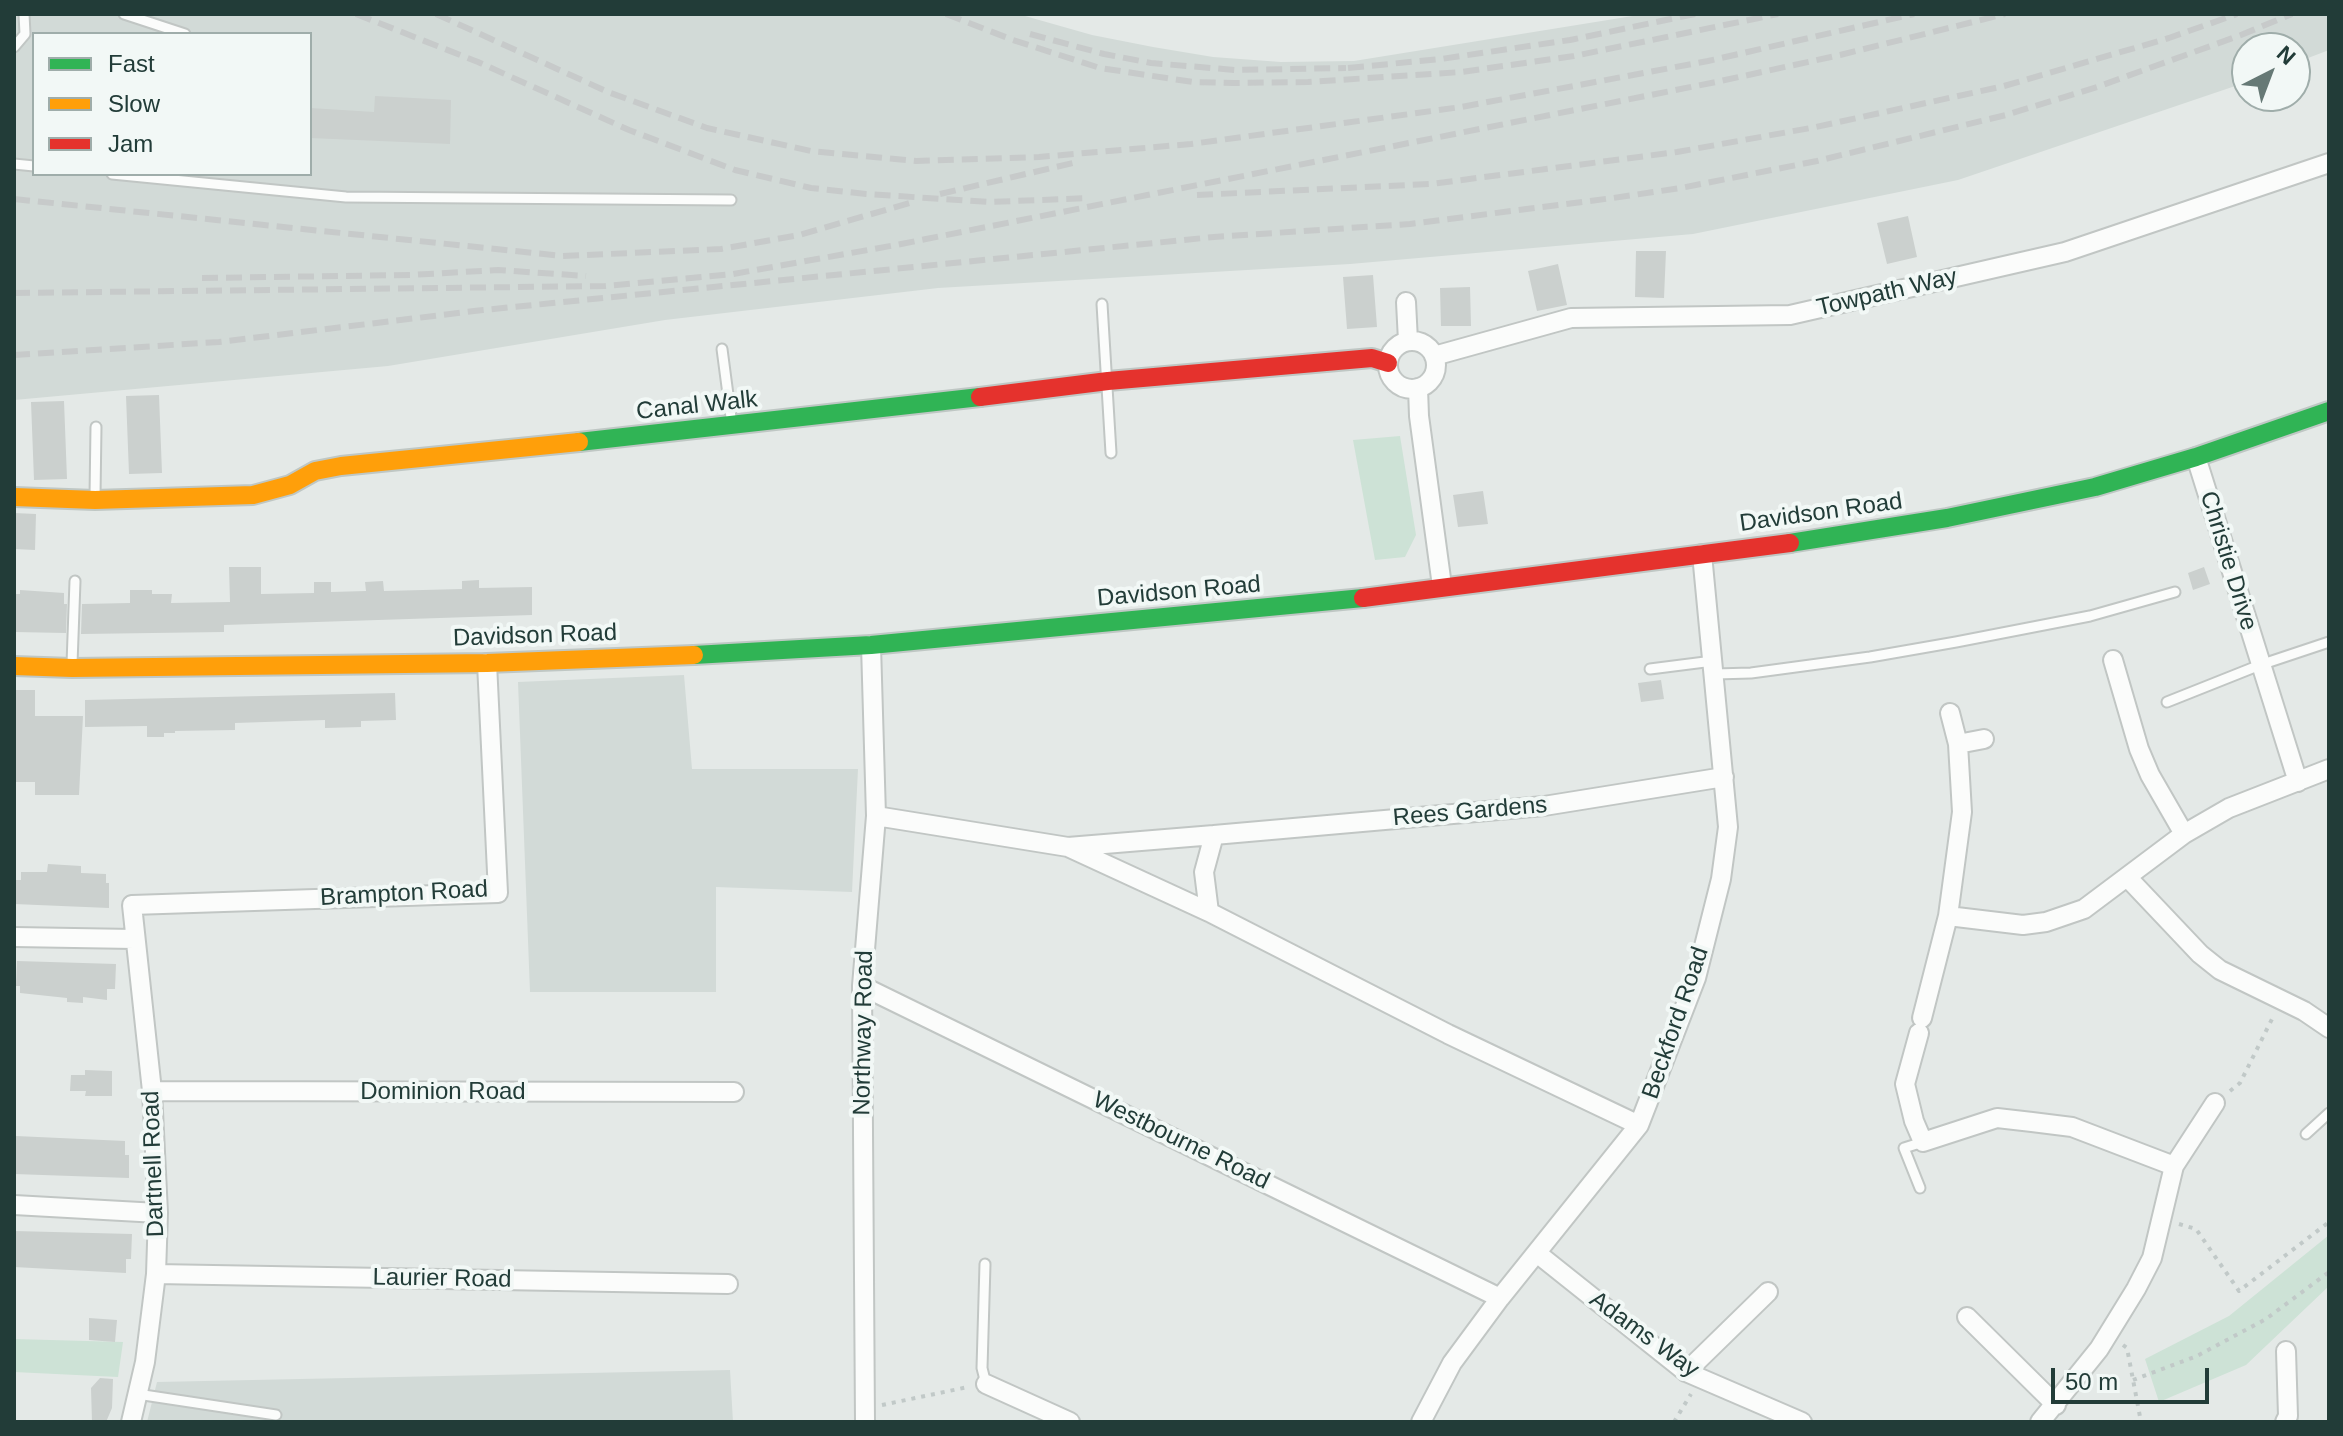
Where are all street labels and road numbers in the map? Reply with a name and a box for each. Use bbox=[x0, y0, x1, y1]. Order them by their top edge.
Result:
street label: Towpath Way bbox=[1814, 263, 1960, 323]
street label: Canal Walk bbox=[635, 385, 759, 427]
street label: Davidson Road bbox=[1738, 487, 1904, 539]
street label: Christie Drive bbox=[2193, 488, 2263, 634]
street label: Davidson Road bbox=[1096, 571, 1262, 613]
street label: Davidson Road bbox=[452, 619, 618, 653]
street label: Rees Gardens bbox=[1392, 791, 1548, 833]
street label: Brampton Road bbox=[319, 875, 489, 913]
street label: Beckford Road bbox=[1637, 943, 1715, 1103]
street label: Northway Road bbox=[848, 950, 880, 1116]
street label: Dominion Road bbox=[360, 1078, 526, 1106]
street label: Westbourne Road bbox=[1088, 1086, 1274, 1196]
street label: Dartnell Road bbox=[137, 1090, 171, 1238]
street label: Laurier Road bbox=[372, 1263, 512, 1295]
street label: Adams Way bbox=[1584, 1286, 1704, 1384]

